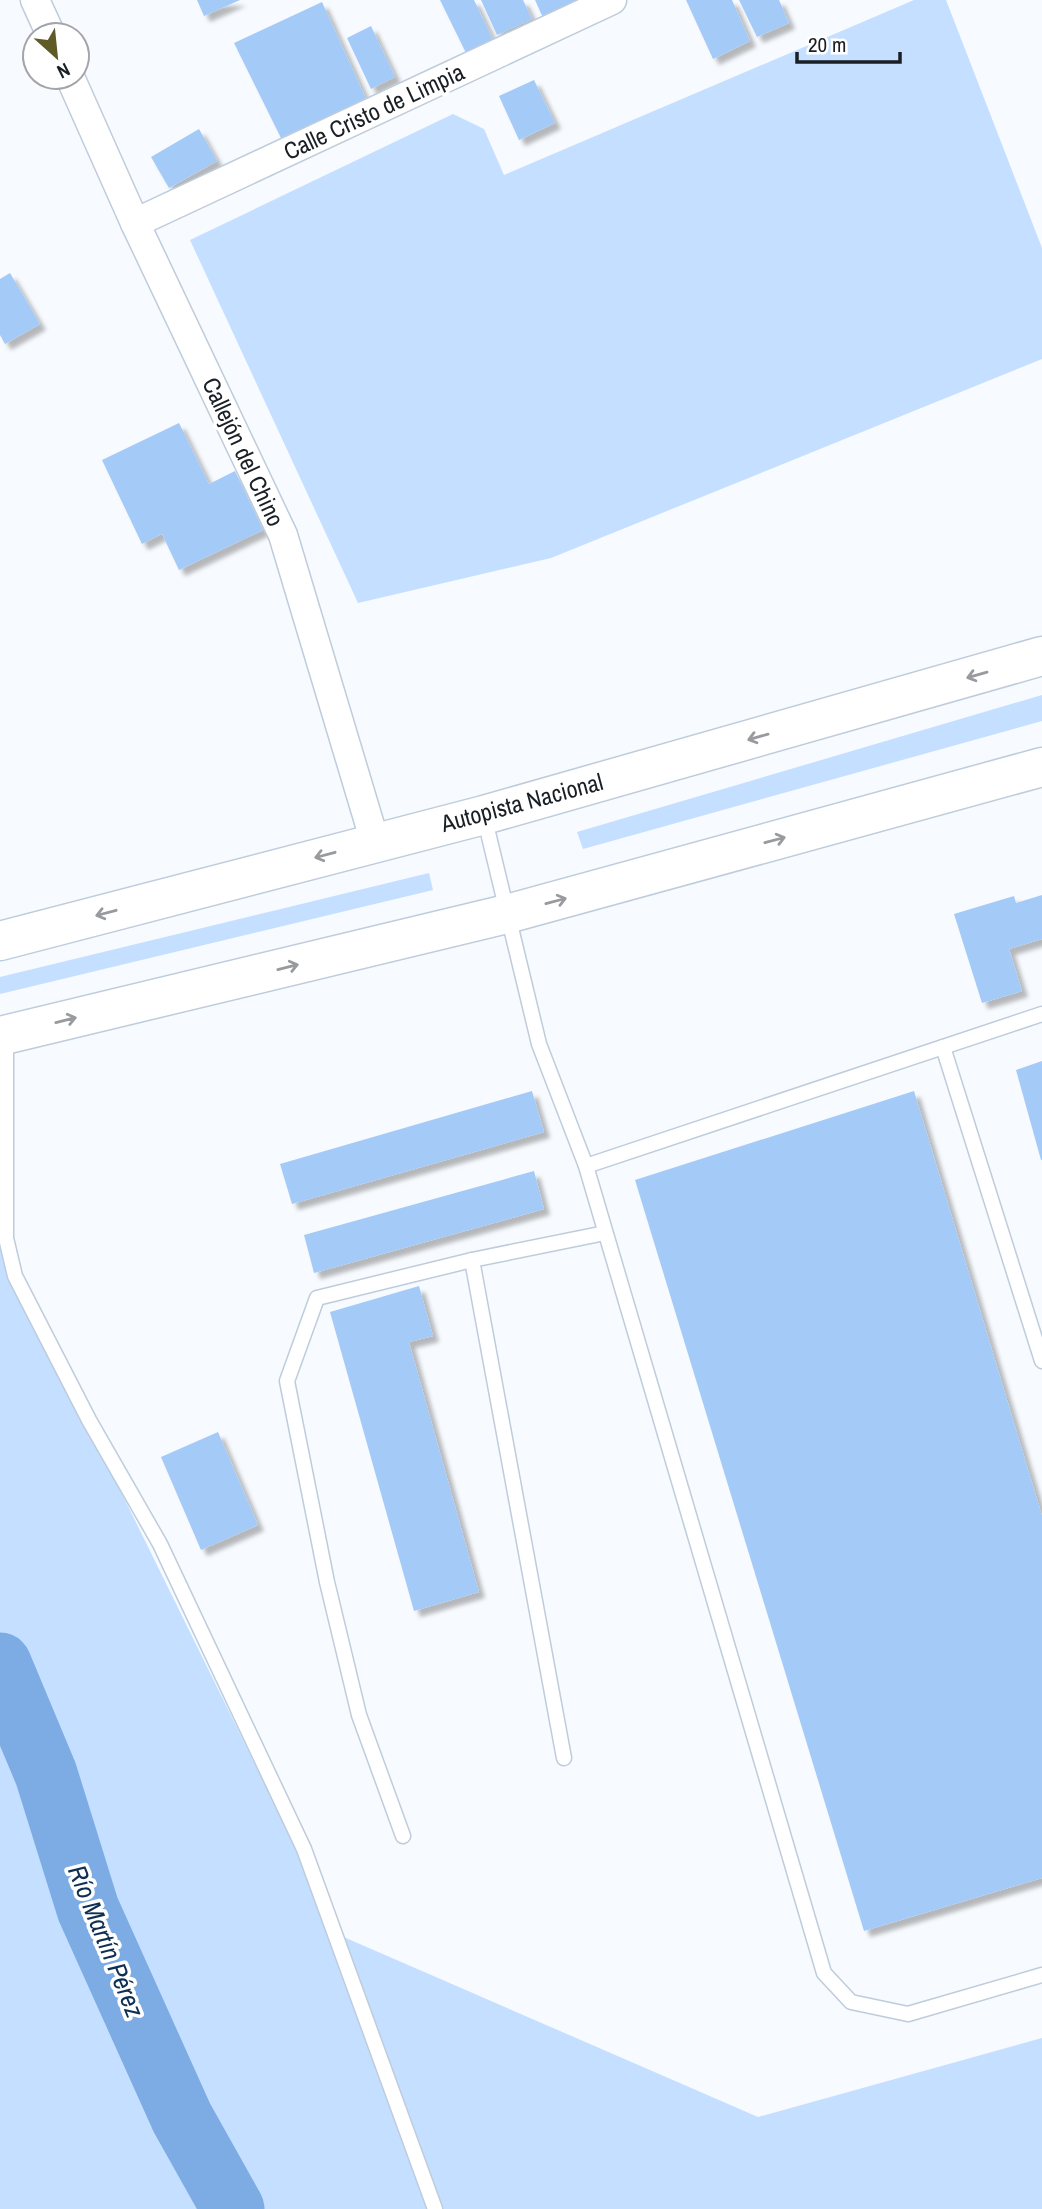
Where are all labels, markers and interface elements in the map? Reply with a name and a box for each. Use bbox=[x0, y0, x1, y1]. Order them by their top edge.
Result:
north arrow bbox=[21, 21, 91, 91]
scale bar bbox=[797, 21, 900, 65]
text: 20 m bbox=[808, 30, 846, 59]
street label: Calle Cristo de Limpia bbox=[278, 55, 469, 167]
text: N bbox=[53, 57, 75, 85]
street label: Callejón del Chino bbox=[195, 372, 292, 531]
one-way arrow bbox=[966, 670, 988, 683]
one-way arrow bbox=[747, 732, 769, 745]
street label: Autopista Nacional bbox=[436, 765, 606, 839]
one-way arrow bbox=[764, 833, 786, 846]
one-way arrow bbox=[315, 849, 337, 862]
one-way arrow bbox=[545, 893, 567, 906]
one-way arrow bbox=[95, 907, 117, 920]
one-way arrow bbox=[276, 960, 298, 973]
one-way arrow bbox=[54, 1013, 77, 1026]
water label: Río Martín Pérez bbox=[60, 1860, 153, 2022]

